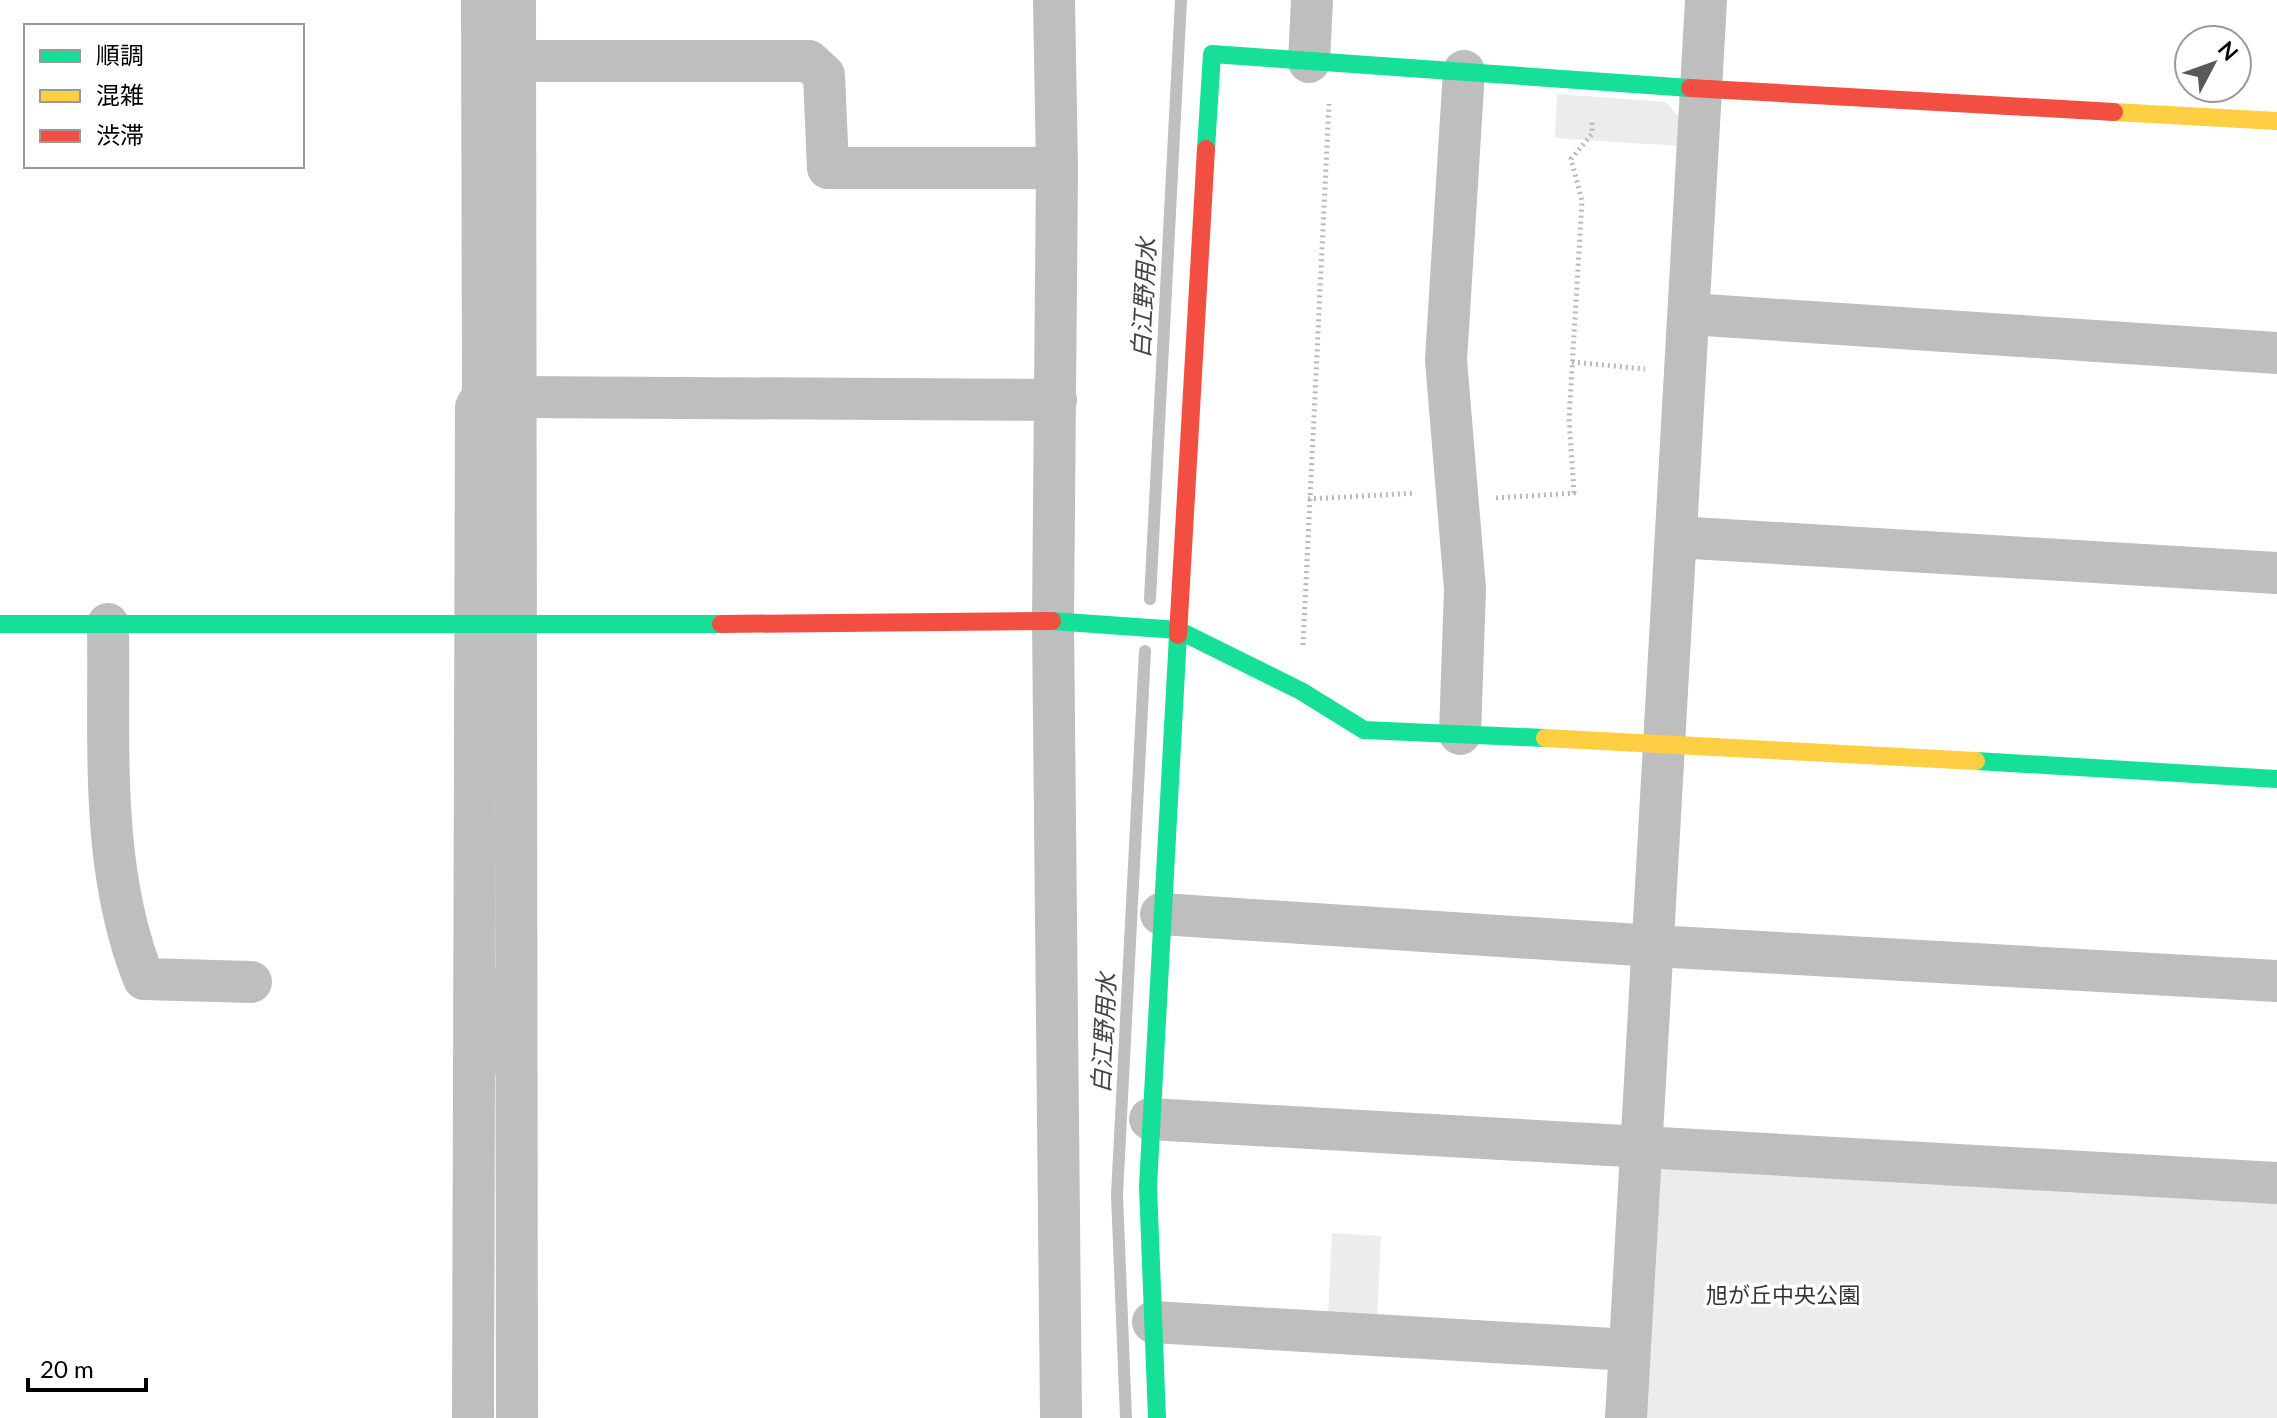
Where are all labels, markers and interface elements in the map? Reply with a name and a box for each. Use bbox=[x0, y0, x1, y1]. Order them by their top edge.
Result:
legend bbox=[24, 24, 304, 168]
north arrow bbox=[2173, 24, 2253, 104]
text: N bbox=[2213, 35, 2244, 66]
text: 順調 bbox=[96, 40, 144, 69]
text: 混雑 bbox=[96, 80, 144, 109]
text: 渋滞 bbox=[96, 120, 144, 149]
water label: 白江野用水 bbox=[1125, 234, 1161, 359]
water label: 白江野用水 bbox=[1085, 969, 1121, 1094]
park label: 旭が丘中央公園 bbox=[1706, 1281, 1860, 1308]
scale bar bbox=[28, 1342, 146, 1392]
text: 20 m bbox=[40, 1354, 94, 1383]

